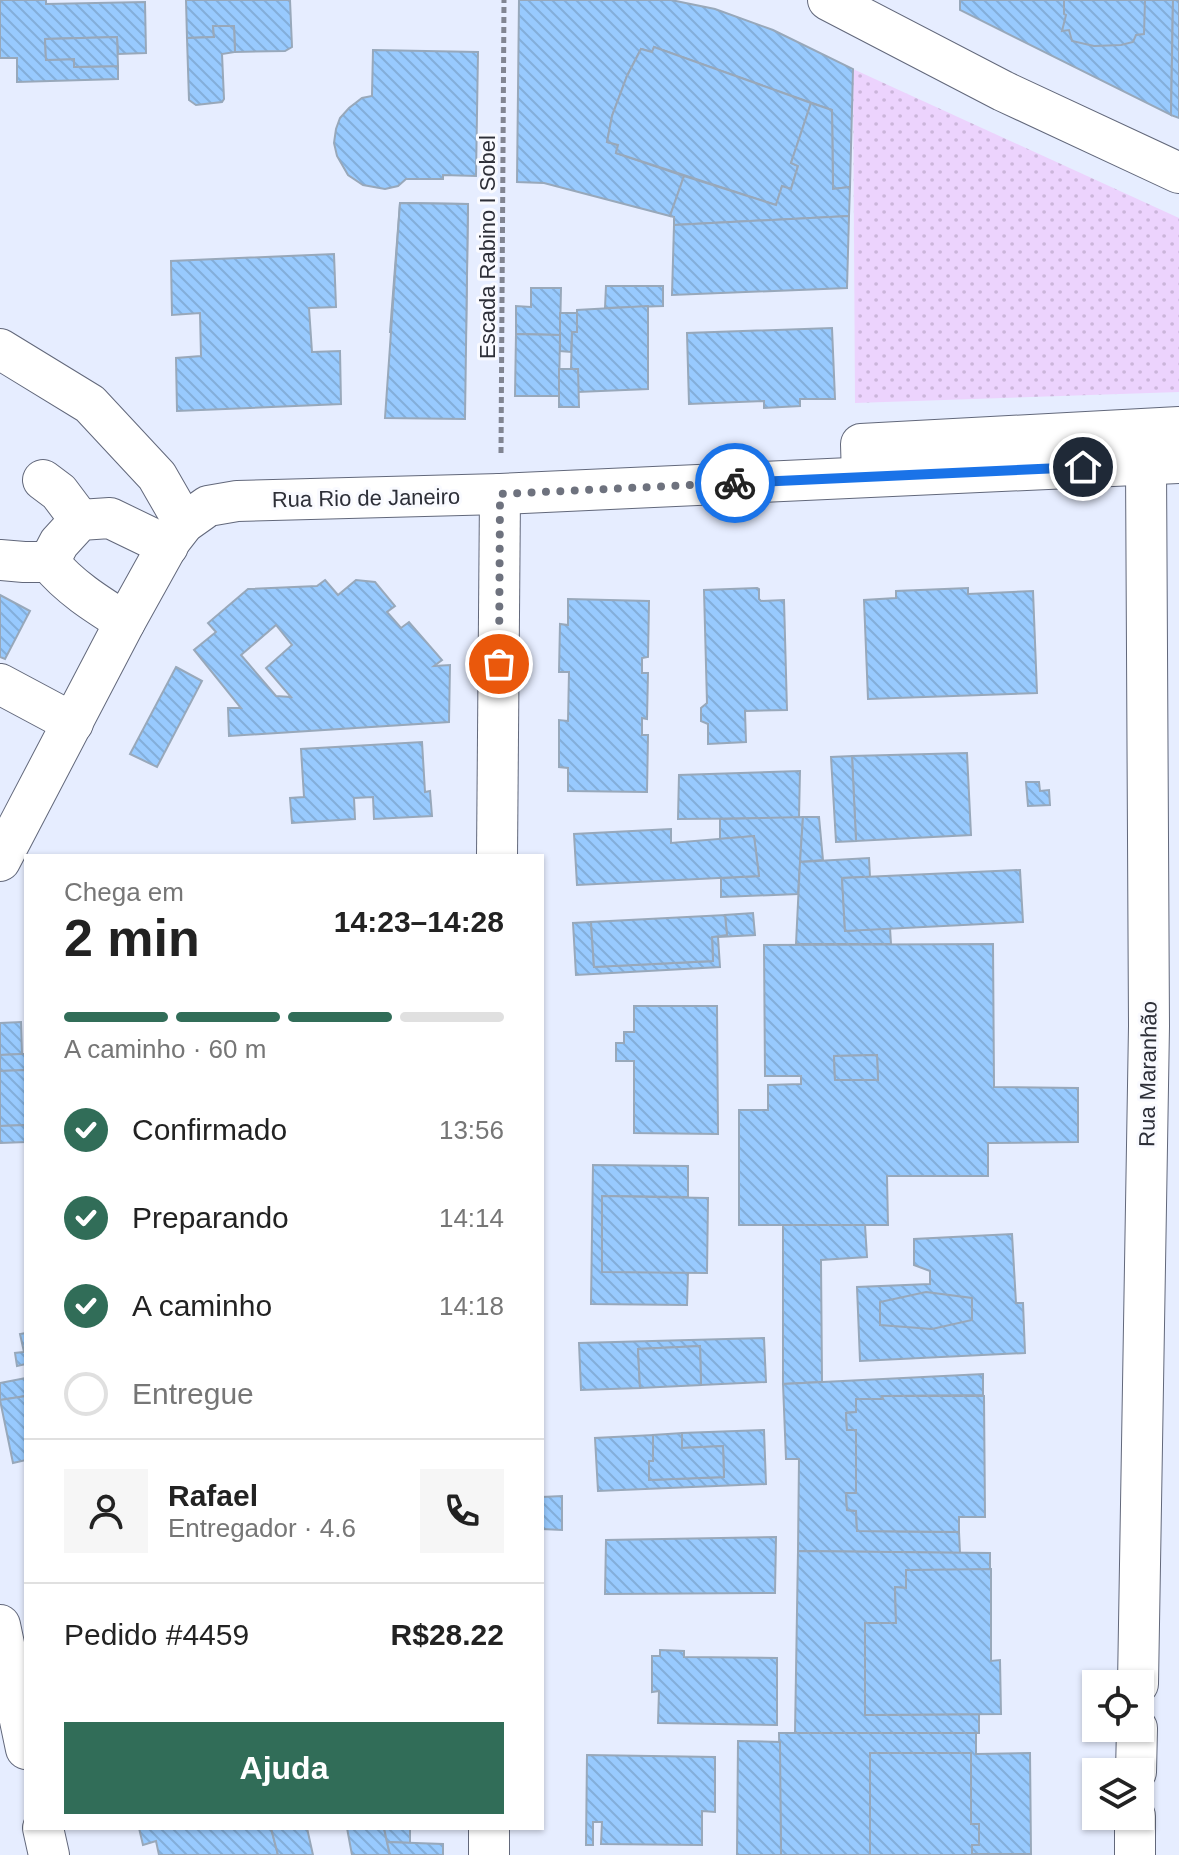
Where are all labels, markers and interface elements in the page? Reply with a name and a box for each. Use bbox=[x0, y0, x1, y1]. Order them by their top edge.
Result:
street label: Escada Rabino I Sobel bbox=[475, 135, 500, 359]
pin bbox=[1049, 433, 1117, 501]
courier bbox=[695, 443, 775, 523]
icon: home bbox=[1061, 445, 1105, 489]
icon: bike bbox=[713, 461, 757, 505]
street label: Rua Rio de Janeiro bbox=[272, 484, 460, 512]
pin bbox=[465, 630, 533, 698]
icon: bag bbox=[477, 642, 521, 686]
text: Chega em bbox=[64, 877, 184, 907]
text: 14:23–14:28 bbox=[334, 905, 504, 938]
text: 2 min bbox=[64, 909, 200, 967]
street label: Rua Maranhão bbox=[1134, 1001, 1162, 1147]
text: A caminho · 60 m bbox=[64, 1034, 266, 1064]
icon: check bbox=[64, 1108, 108, 1152]
text: Confirmado bbox=[132, 1113, 287, 1146]
text: 13:56 bbox=[439, 1115, 504, 1145]
icon: check bbox=[64, 1196, 108, 1240]
text: Preparando bbox=[132, 1201, 289, 1234]
text: 14:14 bbox=[439, 1203, 504, 1233]
icon: check bbox=[64, 1284, 108, 1328]
text: A caminho bbox=[132, 1289, 272, 1322]
text: 14:18 bbox=[439, 1291, 504, 1321]
text: Entregue bbox=[132, 1377, 254, 1410]
button: person bbox=[64, 1469, 148, 1553]
button: phone bbox=[420, 1469, 504, 1553]
text: Rafael bbox=[168, 1479, 258, 1512]
text: Entregador · 4.6 bbox=[168, 1513, 356, 1543]
text: Pedido #4459 bbox=[64, 1618, 249, 1651]
text: R$28.22 bbox=[391, 1618, 504, 1651]
map controls bbox=[1082, 1670, 1154, 1830]
button: locate bbox=[1082, 1670, 1154, 1742]
button: Ajuda bbox=[64, 1722, 504, 1814]
button: layers bbox=[1082, 1758, 1154, 1830]

